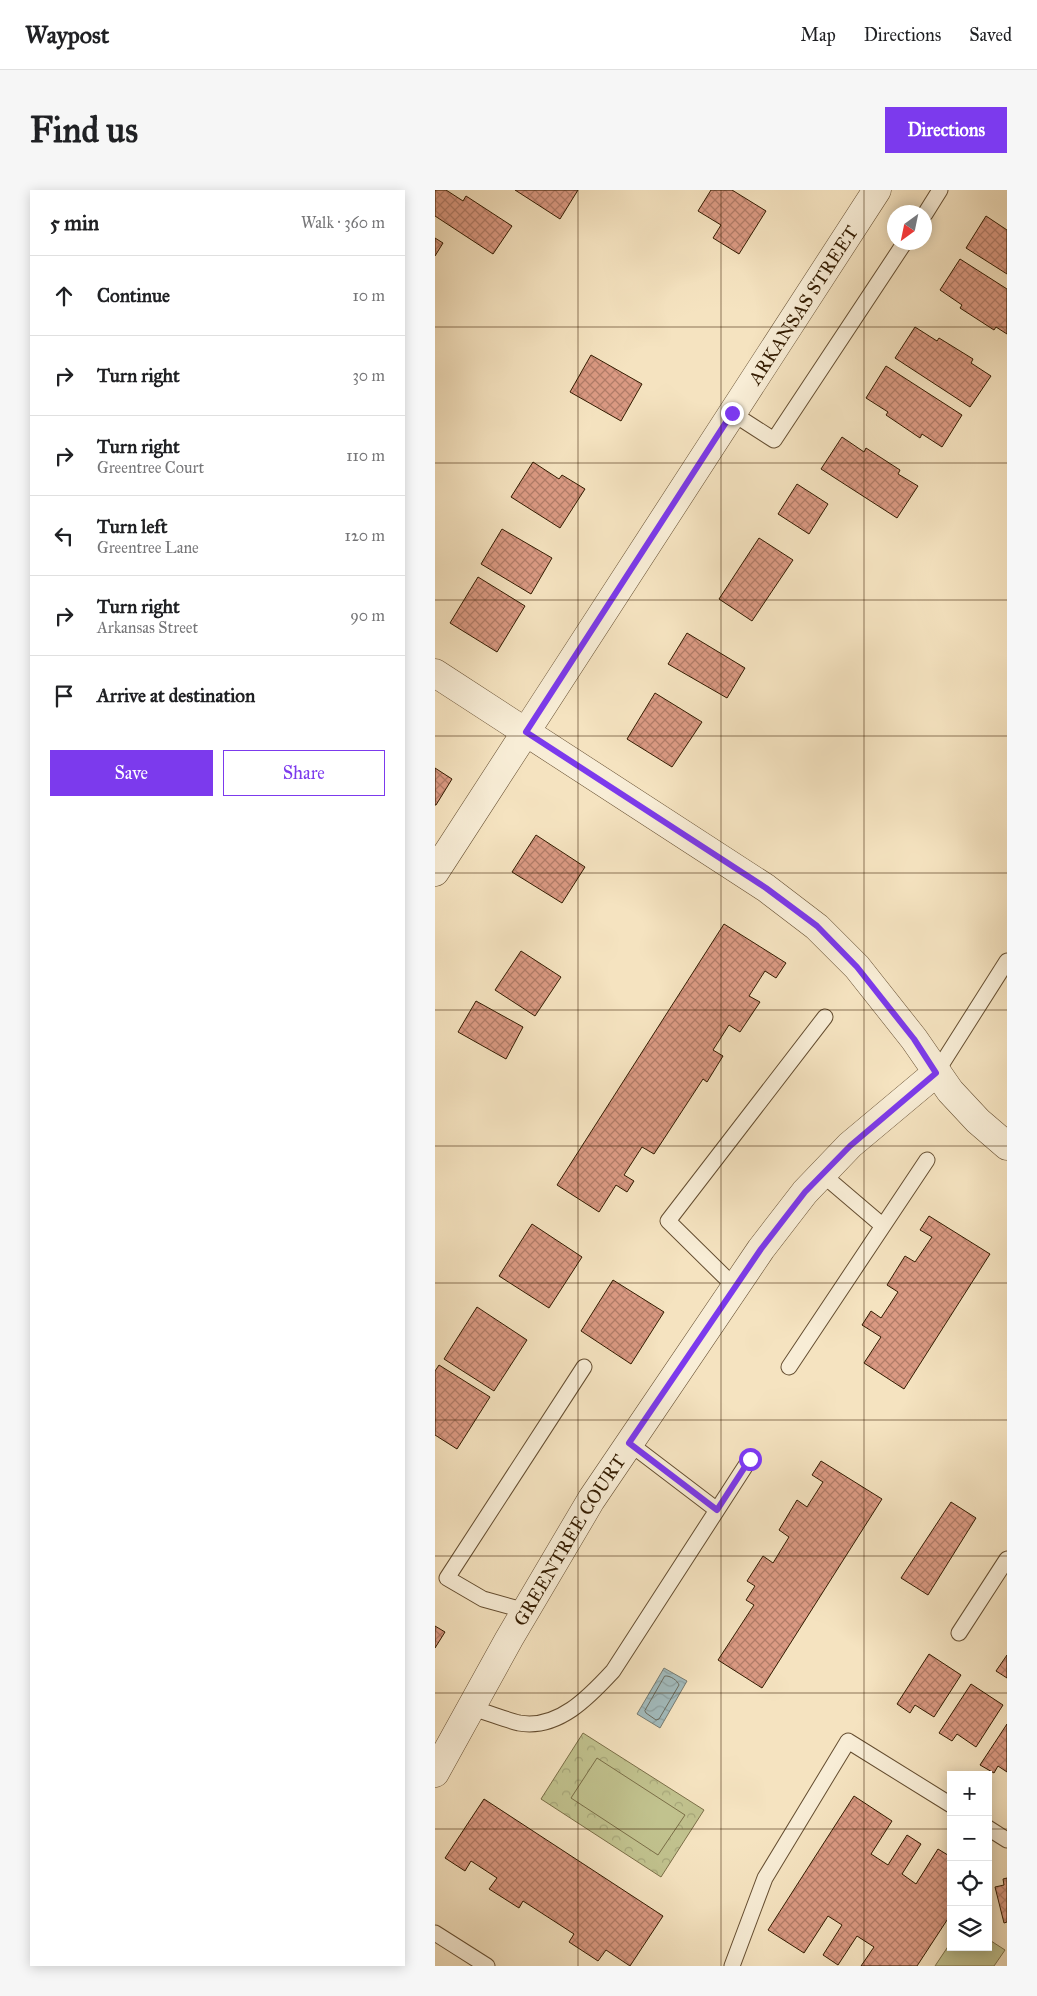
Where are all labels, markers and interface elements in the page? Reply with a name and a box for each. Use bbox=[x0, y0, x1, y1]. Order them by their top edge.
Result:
text: Waypost bbox=[25, 20, 109, 50]
text: Map bbox=[800, 24, 836, 46]
text: Directions bbox=[864, 24, 941, 46]
text: Saved bbox=[969, 24, 1012, 46]
button: Directions bbox=[885, 107, 1007, 153]
text: Find us bbox=[30, 109, 138, 152]
north arrow bbox=[887, 205, 932, 250]
text: 5 min bbox=[50, 210, 99, 236]
text: Walk · 360 m bbox=[301, 213, 385, 232]
street label: ARKANSAS STREET bbox=[742, 221, 863, 389]
icon: ahead bbox=[50, 282, 78, 310]
text: Continue bbox=[97, 284, 170, 307]
text: 10 m bbox=[353, 286, 385, 305]
icon: right bbox=[50, 362, 78, 390]
text: Turn right bbox=[97, 364, 180, 387]
text: 30 m bbox=[352, 366, 385, 385]
route end bbox=[721, 402, 744, 425]
text: Turn right bbox=[97, 435, 180, 458]
icon: right bbox=[50, 442, 78, 470]
text: 110 m bbox=[346, 446, 385, 465]
text: Greentree Court bbox=[97, 458, 204, 477]
text: Turn left bbox=[97, 515, 167, 538]
icon: left bbox=[50, 522, 78, 550]
text: 120 m bbox=[345, 526, 385, 545]
text: Greentree Lane bbox=[97, 538, 199, 557]
text: Turn right bbox=[97, 595, 180, 618]
icon: right bbox=[50, 602, 78, 630]
text: 90 m bbox=[350, 606, 385, 625]
text: Arkansas Street bbox=[97, 618, 198, 637]
icon: arrive bbox=[50, 682, 78, 710]
text: Arrive at destination bbox=[97, 684, 255, 707]
button: Save bbox=[50, 750, 213, 796]
button: Share bbox=[223, 750, 385, 796]
route start bbox=[739, 1448, 762, 1471]
street label: GREENTREE COURT bbox=[508, 1450, 630, 1630]
map controls bbox=[947, 1771, 992, 1951]
button: + bbox=[947, 1771, 992, 1816]
button: − bbox=[947, 1816, 992, 1861]
button: locate bbox=[947, 1861, 992, 1906]
button: layers bbox=[947, 1906, 992, 1951]

